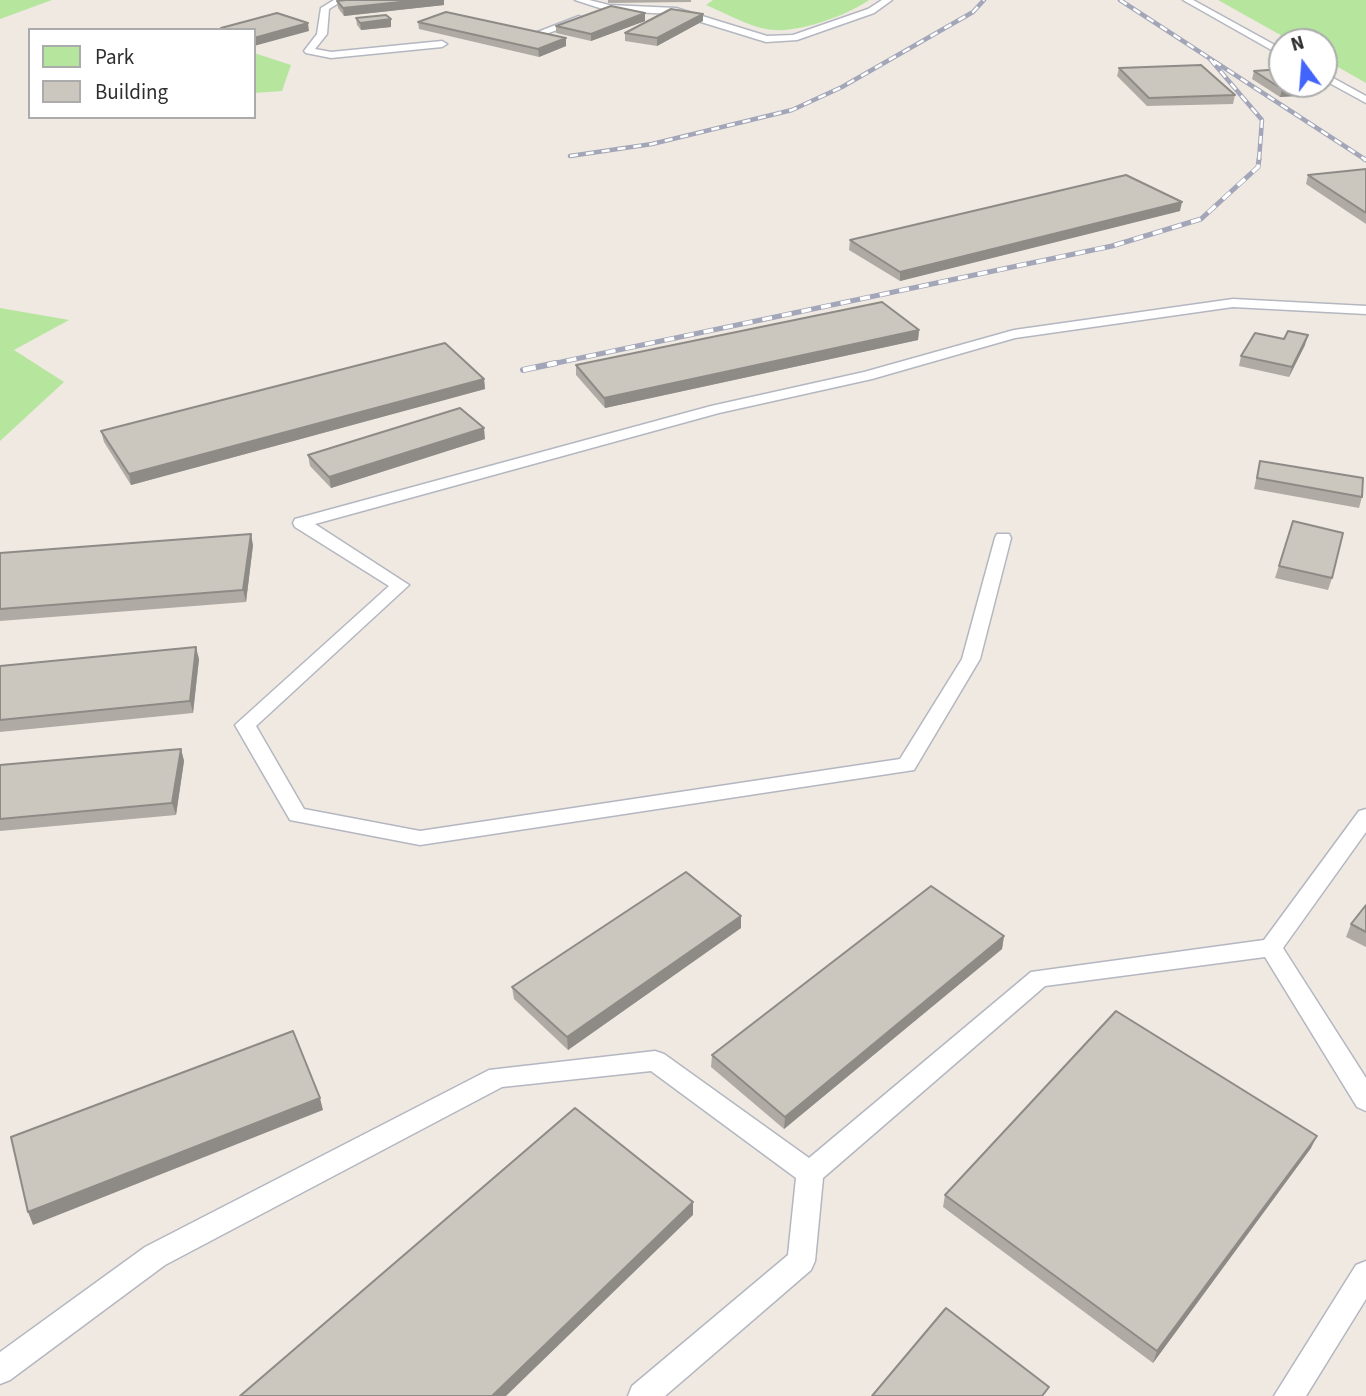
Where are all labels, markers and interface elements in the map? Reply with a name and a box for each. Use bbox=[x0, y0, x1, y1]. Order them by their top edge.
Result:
legend bbox=[28, 28, 256, 119]
north arrow bbox=[1268, 28, 1338, 98]
text: N bbox=[1288, 30, 1307, 59]
text: Park bbox=[95, 42, 134, 72]
text: Building bbox=[95, 77, 168, 107]

